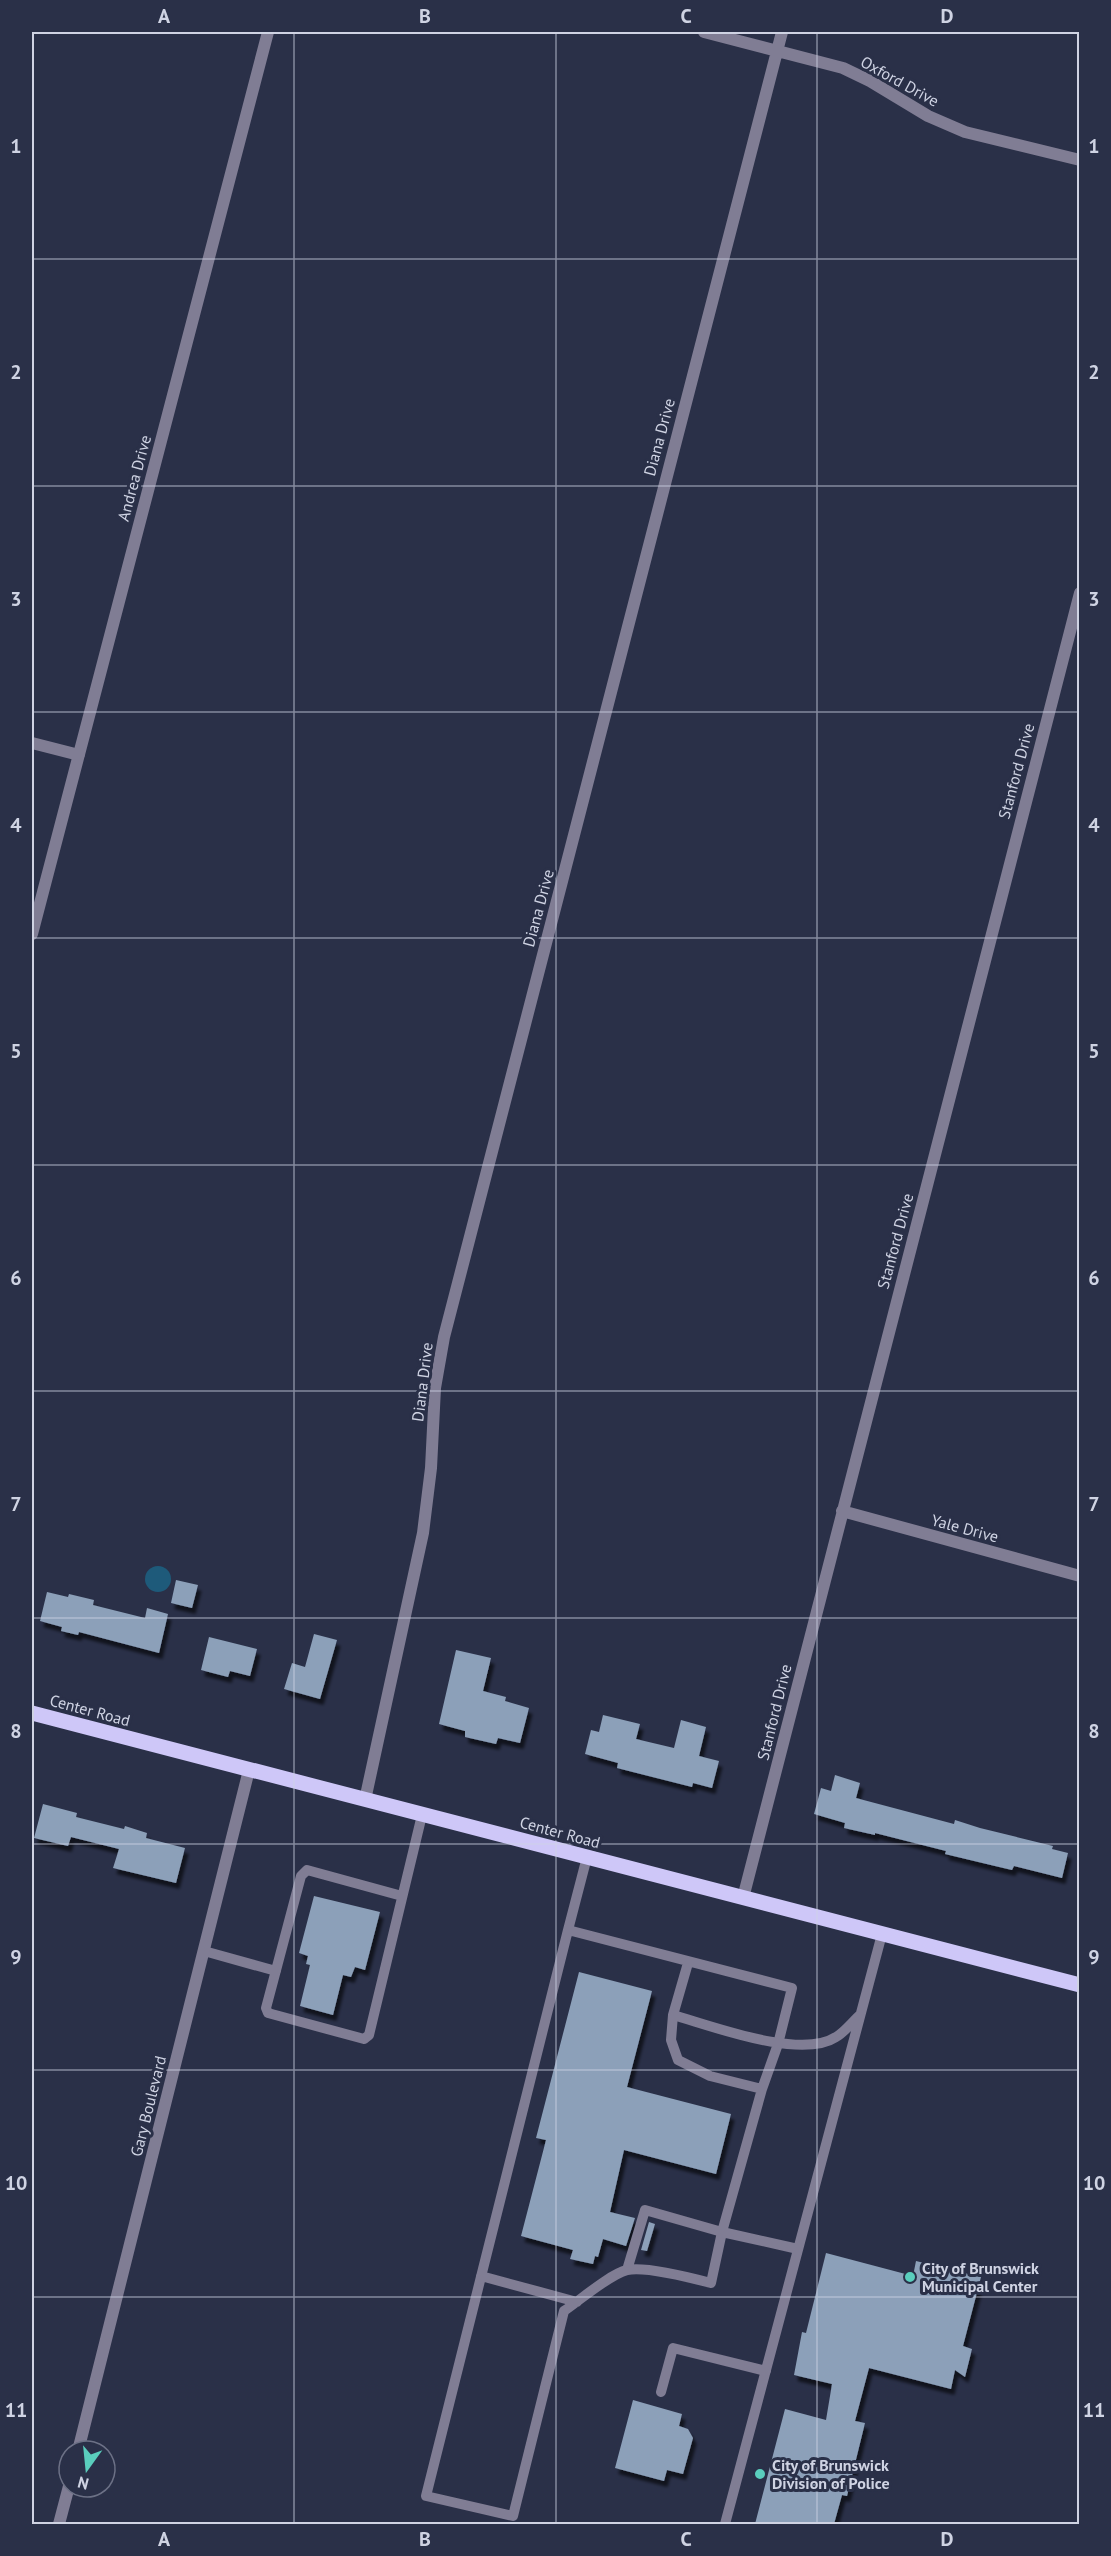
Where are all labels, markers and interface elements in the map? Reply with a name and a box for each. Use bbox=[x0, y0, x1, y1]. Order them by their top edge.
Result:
text: A bbox=[158, 3, 171, 29]
text: B bbox=[419, 3, 431, 29]
text: C bbox=[680, 3, 692, 29]
text: D bbox=[941, 3, 954, 29]
street label: Oxford Drive bbox=[857, 51, 943, 111]
text: 1 bbox=[10, 133, 22, 159]
text: 1 bbox=[1088, 133, 1100, 159]
text: 2 bbox=[10, 359, 22, 385]
text: 2 bbox=[1088, 359, 1100, 385]
street label: Diana Drive bbox=[639, 396, 679, 478]
street label: Andrea Drive bbox=[113, 433, 155, 523]
text: 3 bbox=[10, 586, 22, 612]
text: 3 bbox=[1088, 586, 1100, 612]
street label: Stanford Drive bbox=[994, 721, 1038, 821]
text: 4 bbox=[10, 812, 22, 838]
text: 4 bbox=[1088, 812, 1100, 838]
street label: Diana Drive bbox=[518, 867, 558, 949]
text: 5 bbox=[10, 1038, 22, 1064]
text: 5 bbox=[1088, 1038, 1100, 1064]
street label: Stanford Drive bbox=[873, 1191, 917, 1291]
text: 6 bbox=[10, 1265, 22, 1291]
text: 6 bbox=[1088, 1265, 1100, 1291]
street label: Diana Drive bbox=[407, 1341, 437, 1423]
text: 7 bbox=[10, 1491, 22, 1517]
text: 7 bbox=[1088, 1491, 1100, 1517]
street label: Yale Drive bbox=[929, 1509, 1001, 1547]
street label: Stanford Drive bbox=[752, 1662, 796, 1762]
street label: Center Road bbox=[48, 1690, 132, 1730]
text: 8 bbox=[10, 1718, 22, 1744]
text: 8 bbox=[1088, 1718, 1100, 1744]
street label: Center Road bbox=[518, 1812, 602, 1852]
text: 9 bbox=[10, 1944, 22, 1970]
text: 9 bbox=[1088, 1944, 1100, 1970]
street label: Gary Boulevard bbox=[126, 2054, 170, 2158]
text: 10 bbox=[5, 2170, 27, 2196]
text: 10 bbox=[1083, 2170, 1105, 2196]
place label: City of Brunswick Municipal Center bbox=[922, 2258, 1039, 2296]
marker: City of Brunswick Municipal Center bbox=[903, 2270, 917, 2284]
text: 11 bbox=[5, 2397, 27, 2423]
text: 11 bbox=[1083, 2397, 1105, 2423]
north arrow bbox=[57, 2439, 117, 2499]
place label: City of Brunswick Division of Police bbox=[772, 2455, 890, 2493]
marker: City of Brunswick Division of Police bbox=[753, 2467, 767, 2481]
text: N bbox=[75, 2472, 91, 2495]
text: A bbox=[158, 2526, 171, 2552]
text: B bbox=[419, 2526, 431, 2552]
text: C bbox=[680, 2526, 692, 2552]
text: D bbox=[941, 2526, 954, 2552]

